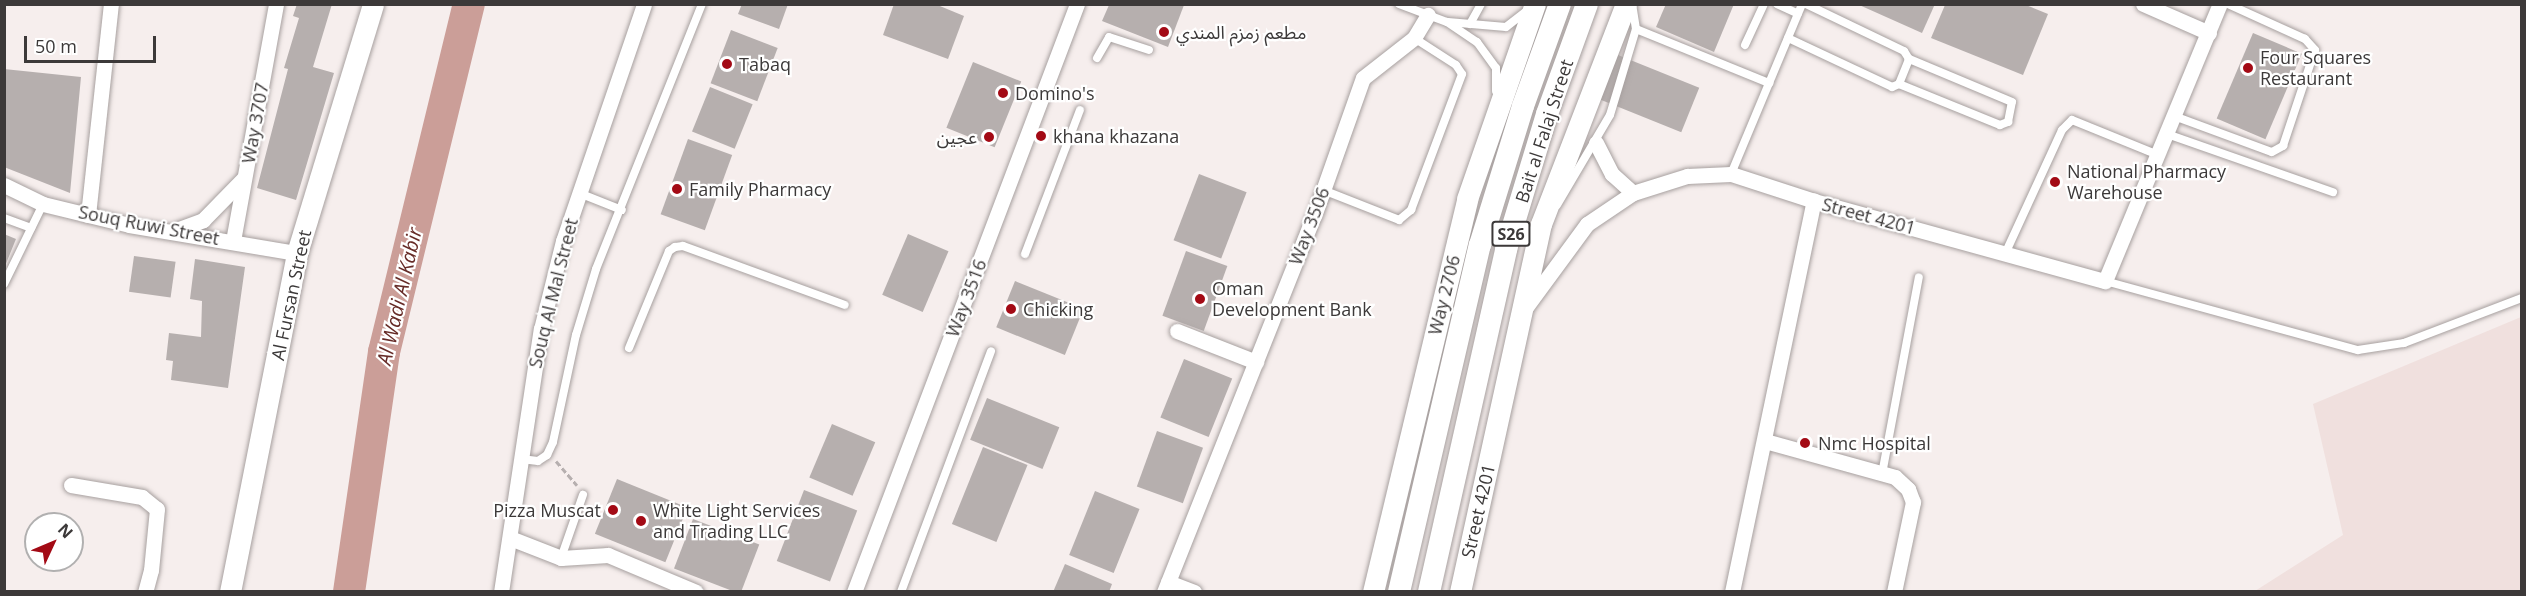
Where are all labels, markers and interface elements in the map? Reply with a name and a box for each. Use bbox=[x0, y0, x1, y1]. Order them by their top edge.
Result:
place label: مطعم زمزم المندي bbox=[1176, 21, 1306, 43]
scale bar bbox=[27, 24, 159, 62]
marker: مطعم زمزم المندي bbox=[1157, 25, 1171, 39]
text: 50 m bbox=[35, 34, 77, 58]
place label: Four Squares Restaurant bbox=[2260, 47, 2371, 90]
place label: Tabaq bbox=[739, 53, 791, 75]
street label: Bait al Falaj Street bbox=[1511, 56, 1577, 206]
marker: Tabaq bbox=[720, 57, 734, 71]
marker: Four Squares Restaurant bbox=[2241, 61, 2255, 75]
street label: Way 3707 bbox=[237, 81, 273, 165]
place label: Domino's bbox=[1015, 82, 1094, 104]
marker: Domino's bbox=[996, 86, 1010, 100]
place label: khana khazana bbox=[1053, 125, 1179, 147]
place label: عجين bbox=[937, 126, 977, 148]
marker: khana khazana bbox=[1034, 129, 1048, 143]
marker: عجين bbox=[982, 130, 996, 144]
place label: National Pharmacy Warehouse bbox=[2067, 161, 2226, 204]
marker: National Pharmacy Warehouse bbox=[2048, 175, 2062, 189]
place label: Family Pharmacy bbox=[689, 178, 831, 200]
marker: Family Pharmacy bbox=[670, 182, 684, 196]
street label: Way 3506 bbox=[1284, 184, 1334, 268]
street label: Street 4201 bbox=[1820, 193, 1918, 239]
street label: Souq Ruwi Street bbox=[77, 201, 221, 249]
street label: Souq Al Mal Street bbox=[524, 216, 582, 370]
road number: S26 bbox=[1490, 221, 1532, 247]
water label: Al Wadi Al Kabir bbox=[372, 225, 426, 367]
street label: Al Fursan Street bbox=[267, 228, 315, 362]
street label: Way 2706 bbox=[1424, 253, 1464, 337]
street label: Way 3516 bbox=[941, 256, 991, 340]
place label: Oman Development Bank bbox=[1212, 278, 1372, 320]
marker: Oman Development Bank bbox=[1193, 292, 1207, 306]
place label: Chicking bbox=[1023, 298, 1093, 320]
marker: Chicking bbox=[1004, 302, 1018, 316]
place label: Nmc Hospital bbox=[1818, 432, 1931, 454]
marker: Nmc Hospital bbox=[1796, 434, 1814, 452]
street label: Street 4201 bbox=[1457, 462, 1499, 560]
place label: Pizza Muscat bbox=[493, 499, 601, 521]
place label: White Light Services and Trading LLC bbox=[653, 500, 820, 542]
marker: Pizza Muscat bbox=[606, 503, 620, 517]
north arrow bbox=[24, 512, 84, 572]
marker: White Light Services and Trading LLC bbox=[634, 514, 648, 528]
text: N bbox=[53, 519, 78, 543]

